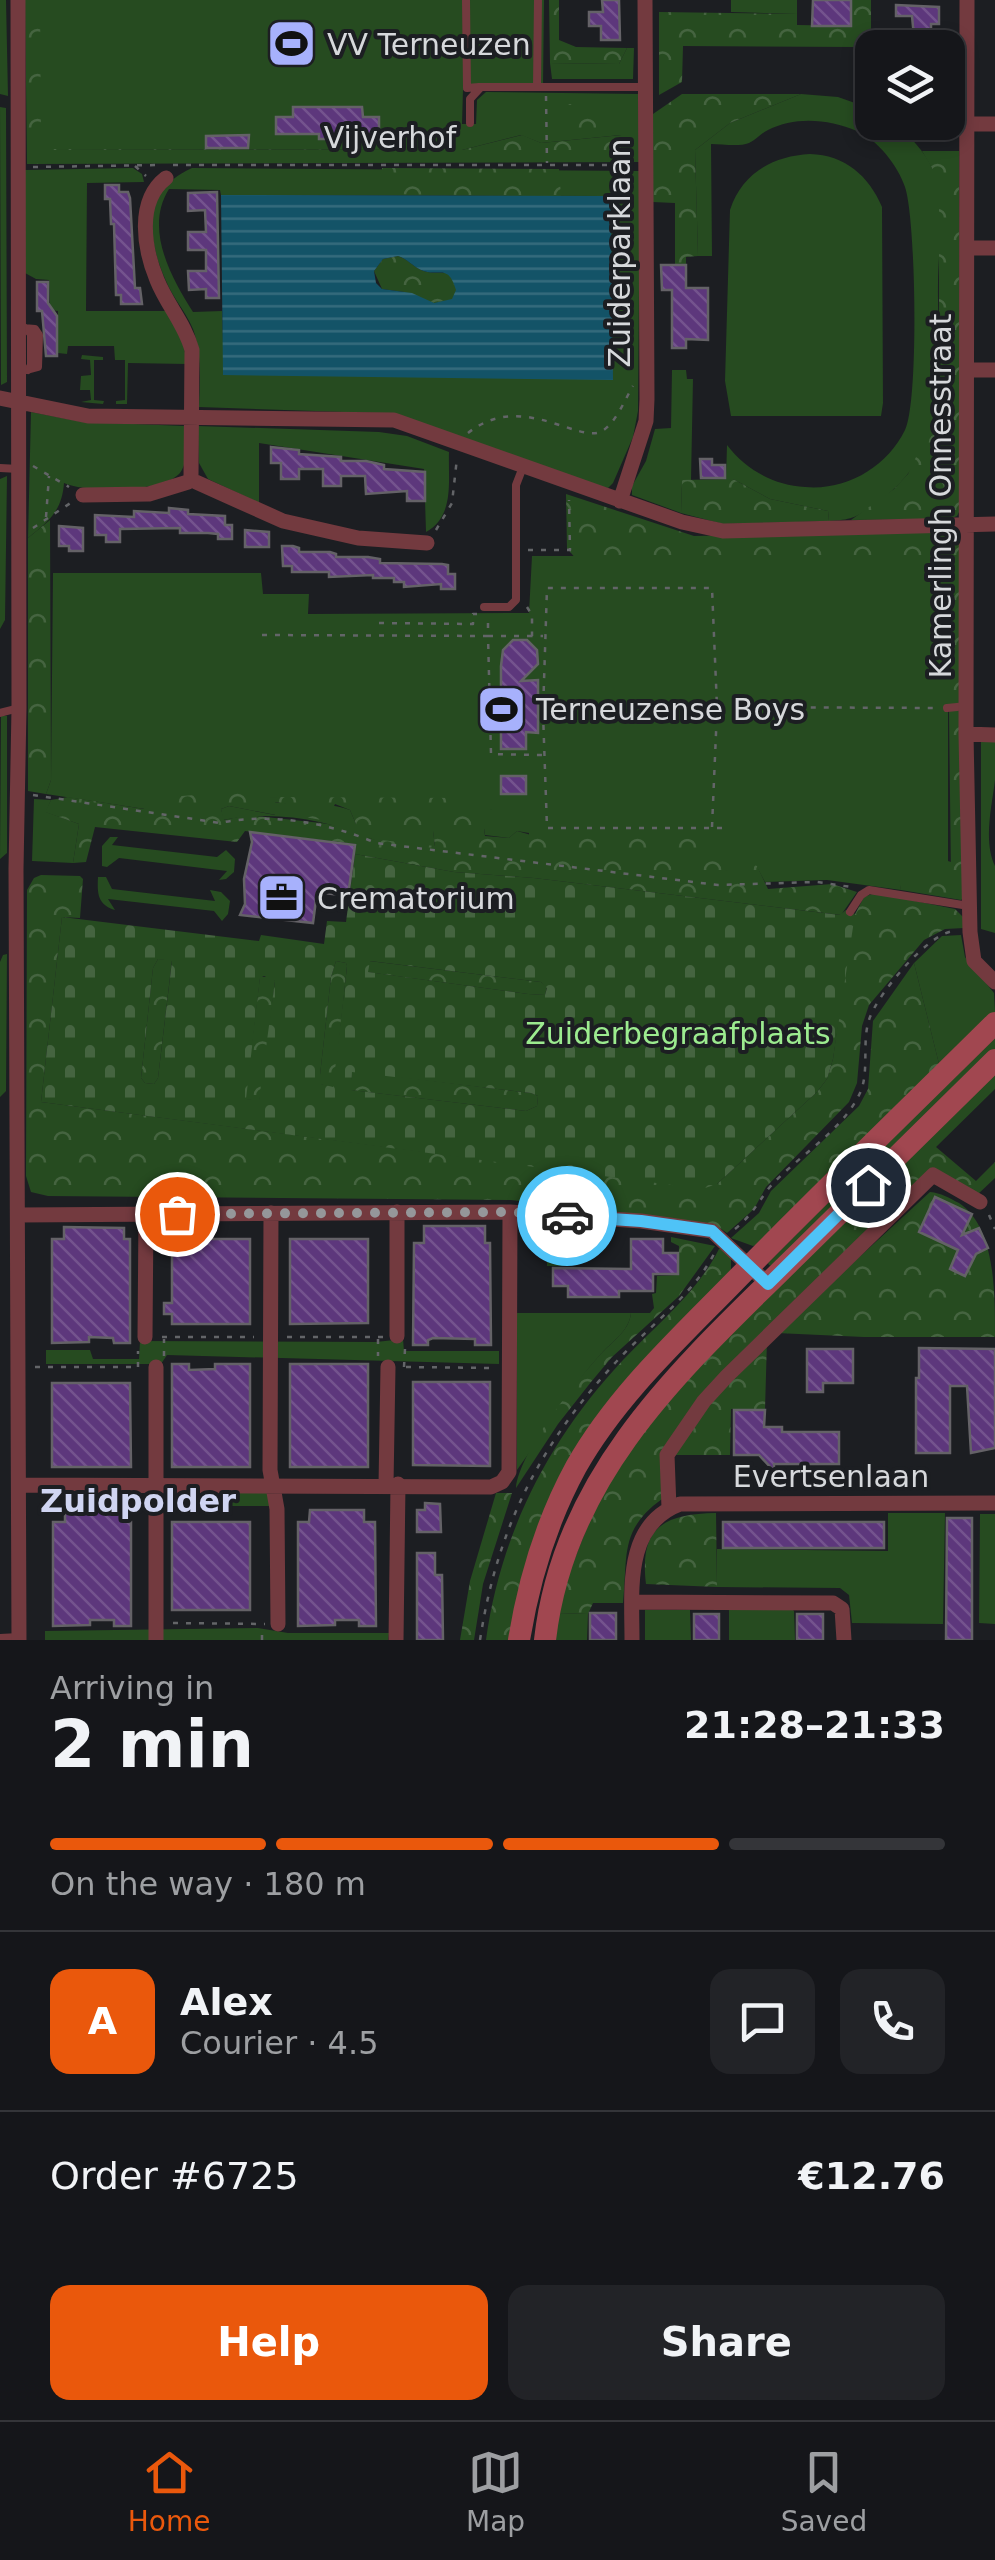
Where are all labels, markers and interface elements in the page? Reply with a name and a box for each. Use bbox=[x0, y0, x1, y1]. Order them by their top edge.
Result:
sports icon: VV Terneuzen bbox=[266, 18, 318, 70]
place label: VV Terneuzen bbox=[327, 27, 531, 62]
map controls bbox=[855, 30, 965, 140]
button: layers bbox=[855, 30, 965, 140]
street label: Vijverhof bbox=[324, 120, 458, 155]
street label: Zuiderparklaan bbox=[602, 139, 637, 367]
street label: Kamerlingh Onnesstraat bbox=[923, 313, 958, 678]
sports icon: Terneuzense Boys bbox=[475, 683, 527, 735]
place label: Terneuzense Boys bbox=[535, 692, 805, 727]
office icon: Crematorium bbox=[256, 872, 308, 924]
place label: Crematorium bbox=[317, 881, 515, 916]
park label: Zuiderbegraafplaats bbox=[525, 1016, 831, 1051]
pin bbox=[826, 1143, 911, 1228]
icon: home bbox=[841, 1158, 896, 1213]
courier bbox=[517, 1166, 617, 1266]
pin bbox=[135, 1172, 220, 1257]
icon: bag bbox=[150, 1187, 205, 1242]
icon: car bbox=[540, 1189, 595, 1244]
street label: Evertsenlaan bbox=[733, 1459, 929, 1494]
district label: Zuidpolder bbox=[40, 1482, 236, 1520]
text: Arriving in bbox=[50, 1669, 214, 1707]
text: 21:28–21:33 bbox=[684, 1703, 945, 1747]
text: 2 min bbox=[50, 1707, 254, 1782]
text: On the way · 180 m bbox=[50, 1865, 366, 1903]
button: chat bbox=[710, 1969, 815, 2074]
button: phone bbox=[840, 1969, 945, 2074]
text: Alex bbox=[180, 1980, 273, 2024]
text: A bbox=[88, 1999, 117, 2043]
text: Courier · 4.5 bbox=[180, 2024, 379, 2062]
text: Order #6725 bbox=[50, 2154, 299, 2198]
text: €12.76 bbox=[798, 2154, 945, 2198]
button: Help bbox=[50, 2285, 488, 2400]
button: Share bbox=[508, 2285, 945, 2400]
tab: Home bbox=[128, 2445, 210, 2538]
tab: Map bbox=[466, 2445, 525, 2538]
tab: Saved bbox=[781, 2445, 867, 2538]

